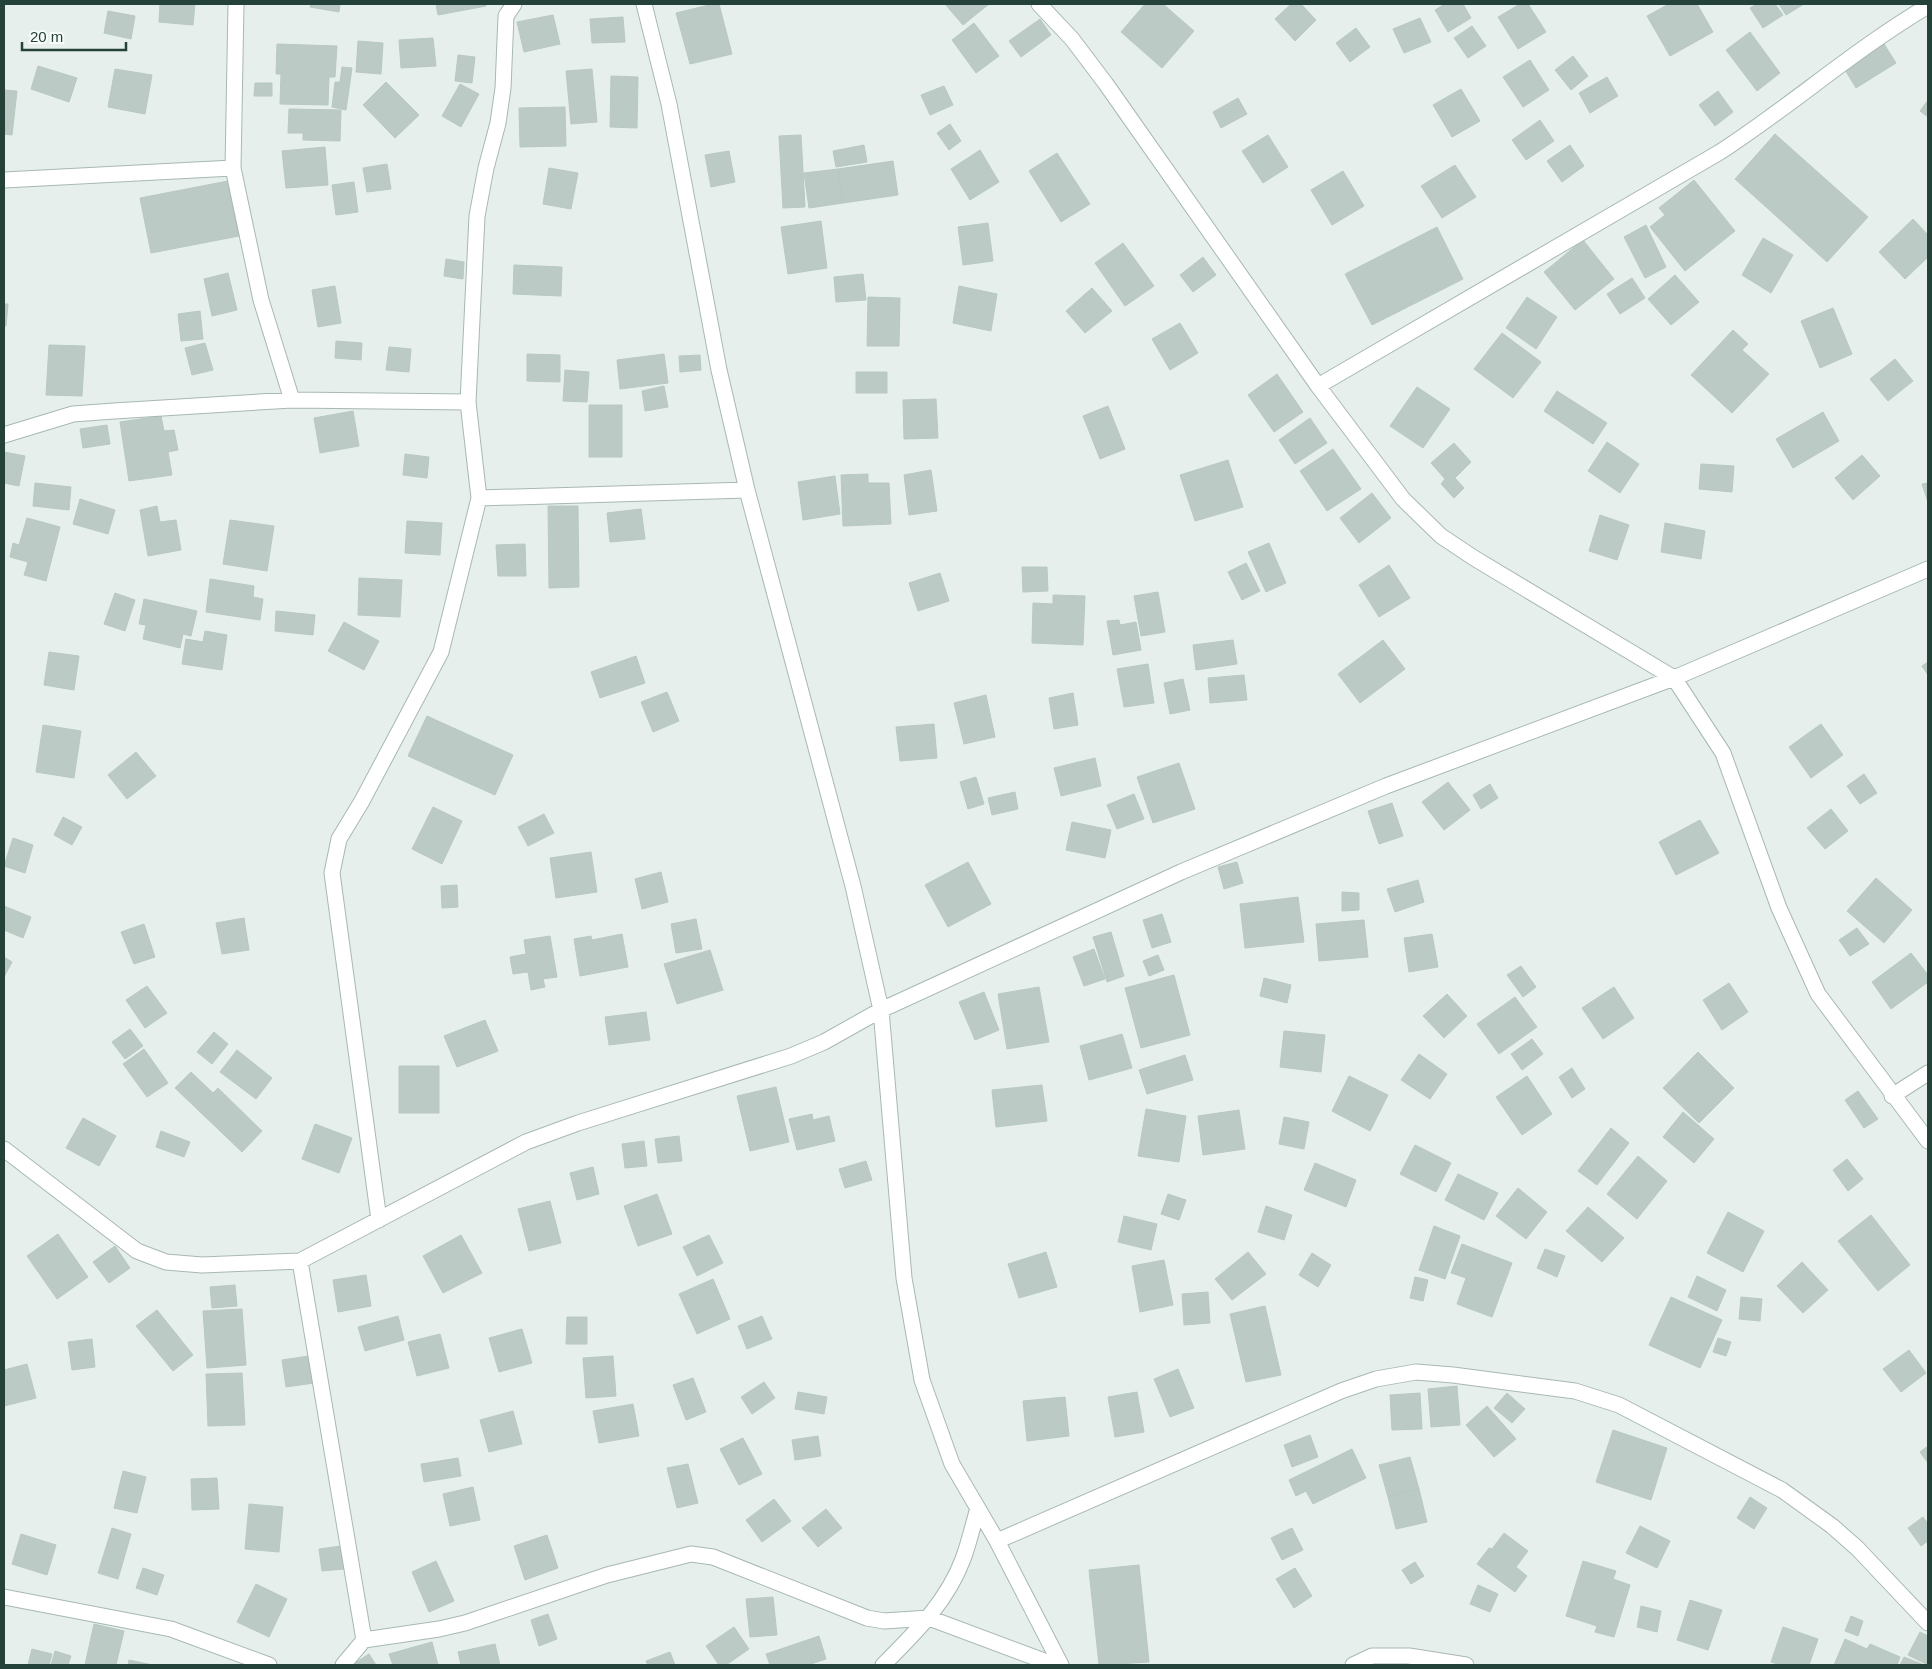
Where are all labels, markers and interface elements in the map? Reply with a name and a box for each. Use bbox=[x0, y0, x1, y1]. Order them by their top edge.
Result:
scale bar bbox=[22, 20, 126, 52]
text: 20 m bbox=[30, 28, 63, 45]

